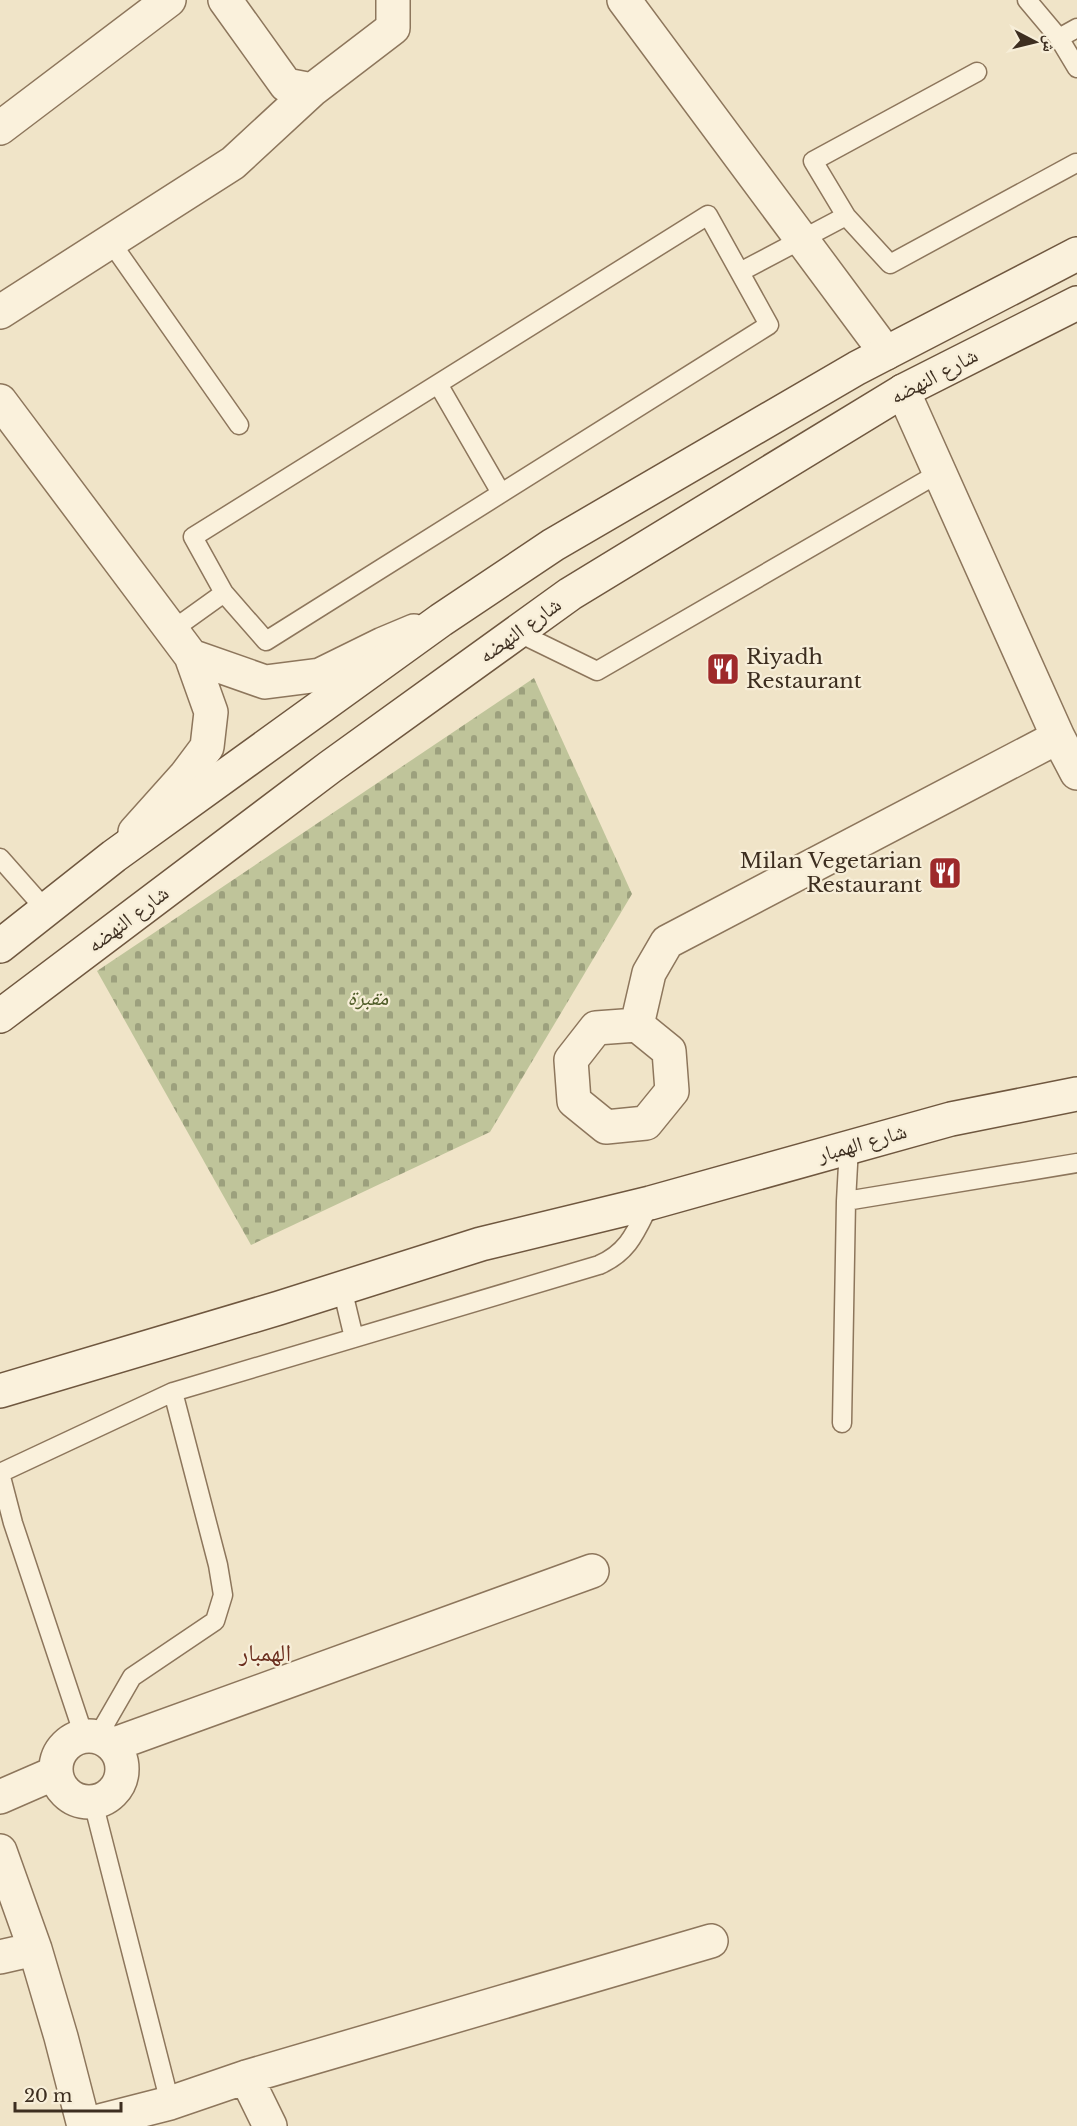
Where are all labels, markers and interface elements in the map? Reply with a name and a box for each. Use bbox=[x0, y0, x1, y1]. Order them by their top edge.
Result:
north arrow bbox=[1005, 12, 1065, 72]
text: ش bbox=[1039, 34, 1061, 53]
street label: شارع النهضه bbox=[886, 342, 982, 410]
street label: شارع النهضه bbox=[474, 591, 566, 669]
place label: Riyadh Restaurant bbox=[746, 644, 862, 694]
restaurant icon: Riyadh Restaurant bbox=[705, 651, 741, 687]
place label: Milan Vegetarian Restaurant bbox=[740, 848, 922, 898]
restaurant icon: Milan Vegetarian Restaurant bbox=[927, 855, 963, 891]
street label: شارع النهضه bbox=[82, 880, 174, 958]
park label: مقبرة bbox=[348, 985, 389, 1011]
street label: شارع الهمبار bbox=[813, 1118, 910, 1168]
district label: الهمبار bbox=[238, 1638, 291, 1667]
scale bar bbox=[15, 2075, 122, 2113]
text: 20 m bbox=[24, 2085, 72, 2107]

